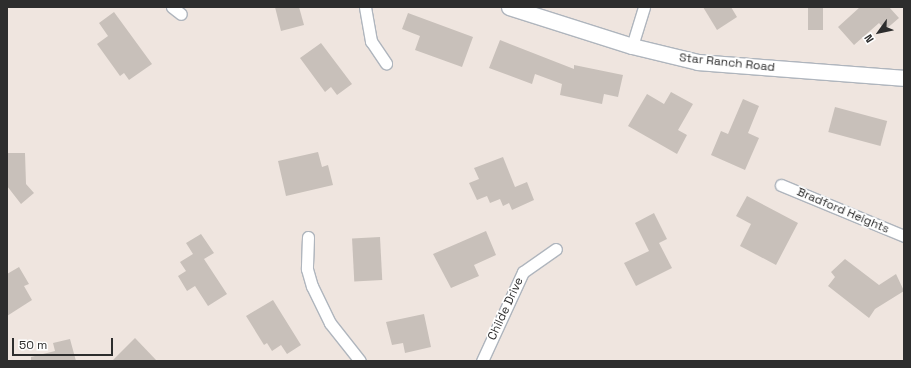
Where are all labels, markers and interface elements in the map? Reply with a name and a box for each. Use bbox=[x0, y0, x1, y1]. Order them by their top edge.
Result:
north arrow bbox=[859, 12, 899, 52]
text: N bbox=[861, 32, 877, 45]
street label: Star Ranch Road bbox=[678, 51, 776, 75]
street label: Bradford Heights bbox=[795, 185, 891, 237]
street label: Childe Drive bbox=[485, 275, 527, 343]
scale bar bbox=[14, 330, 115, 356]
text: 50 m bbox=[19, 337, 47, 353]

